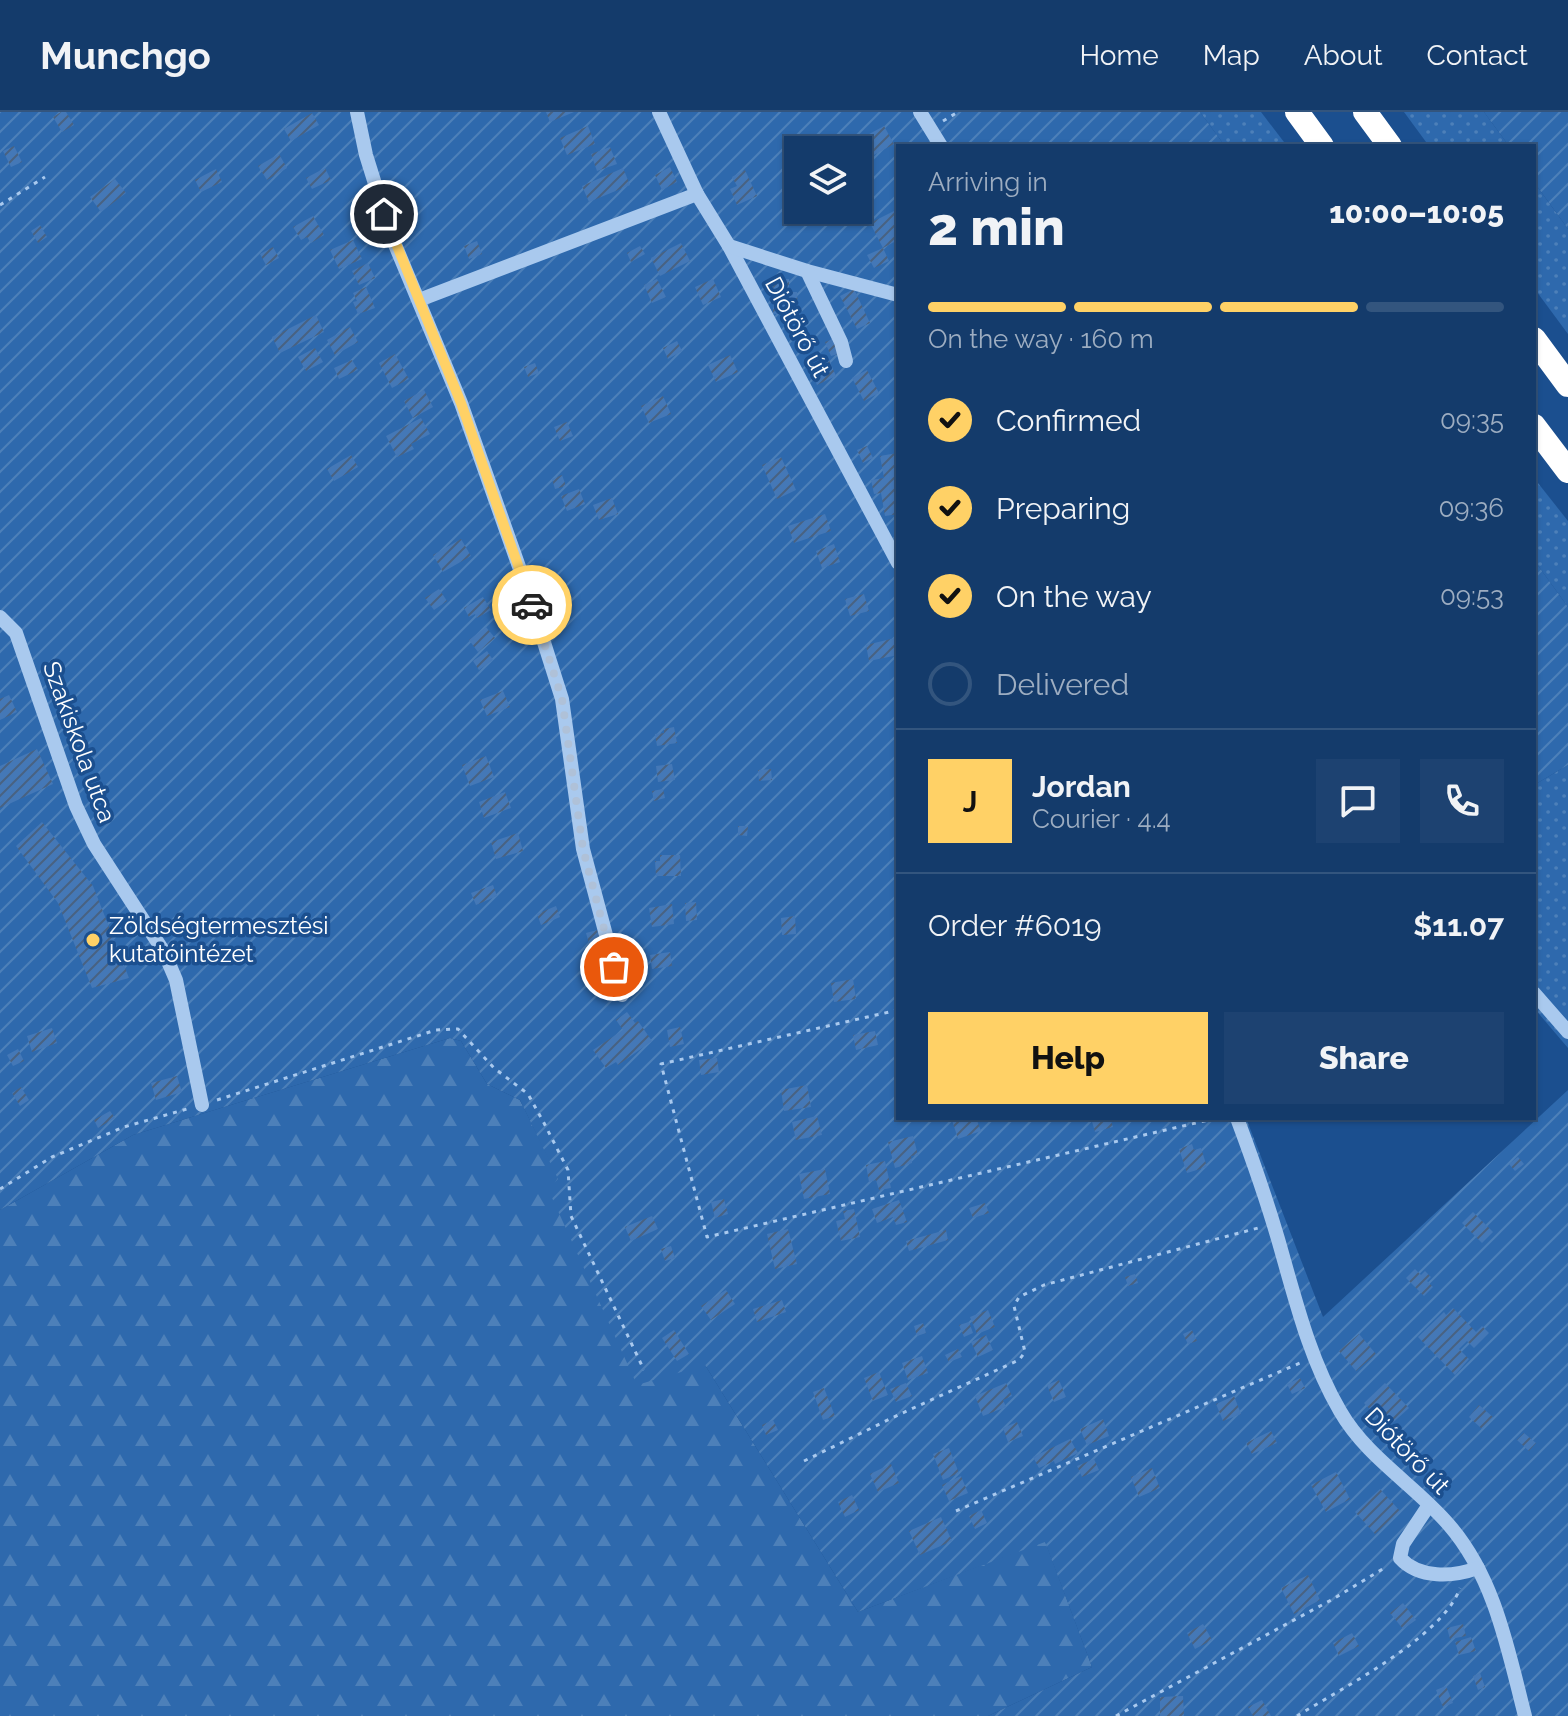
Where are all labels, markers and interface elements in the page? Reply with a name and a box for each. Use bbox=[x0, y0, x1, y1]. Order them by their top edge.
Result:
text: Munchgo bbox=[40, 33, 211, 78]
text: Home bbox=[1079, 39, 1159, 72]
text: Map bbox=[1203, 39, 1260, 72]
text: About bbox=[1304, 39, 1383, 72]
text: Contact bbox=[1427, 39, 1528, 72]
map controls bbox=[784, 136, 872, 224]
button: layers bbox=[784, 136, 872, 224]
text: Arriving in bbox=[928, 167, 1048, 197]
pin bbox=[350, 180, 418, 248]
icon: home bbox=[362, 192, 406, 236]
text: 10:00–10:05 bbox=[1329, 195, 1504, 230]
text: 2 min bbox=[928, 196, 1065, 257]
street label: Diótörő út bbox=[759, 272, 836, 382]
text: On the way · 160 m bbox=[928, 324, 1154, 354]
icon: check bbox=[928, 398, 972, 442]
text: Confirmed bbox=[996, 403, 1141, 438]
text: 09:35 bbox=[1440, 405, 1504, 435]
icon: check bbox=[928, 486, 972, 530]
text: Preparing bbox=[996, 491, 1130, 526]
text: 09:36 bbox=[1438, 493, 1504, 523]
courier bbox=[492, 565, 572, 645]
icon: check bbox=[928, 574, 972, 618]
text: On the way bbox=[996, 579, 1152, 614]
text: 09:53 bbox=[1440, 581, 1504, 611]
icon: car bbox=[510, 583, 554, 627]
street label: Szakiskola utca bbox=[37, 657, 122, 826]
text: Delivered bbox=[996, 667, 1129, 702]
button: chat bbox=[1316, 759, 1400, 843]
button: phone bbox=[1420, 759, 1504, 843]
text: Jordan bbox=[1032, 769, 1131, 804]
text: J bbox=[963, 784, 977, 819]
text: Courier · 4.4 bbox=[1032, 804, 1171, 834]
text: Order #6019 bbox=[928, 908, 1102, 943]
text: $11.07 bbox=[1413, 908, 1504, 943]
place label: Zöldségtermesztési kutatóintézet bbox=[109, 911, 329, 968]
marker: Zöldségtermesztési kutatóintézet bbox=[84, 931, 102, 949]
pin bbox=[580, 933, 648, 1001]
icon: bag bbox=[592, 945, 636, 989]
button: Help bbox=[928, 1012, 1208, 1104]
button: Share bbox=[1224, 1012, 1504, 1104]
street label: Diótörő út bbox=[1359, 1401, 1456, 1500]

